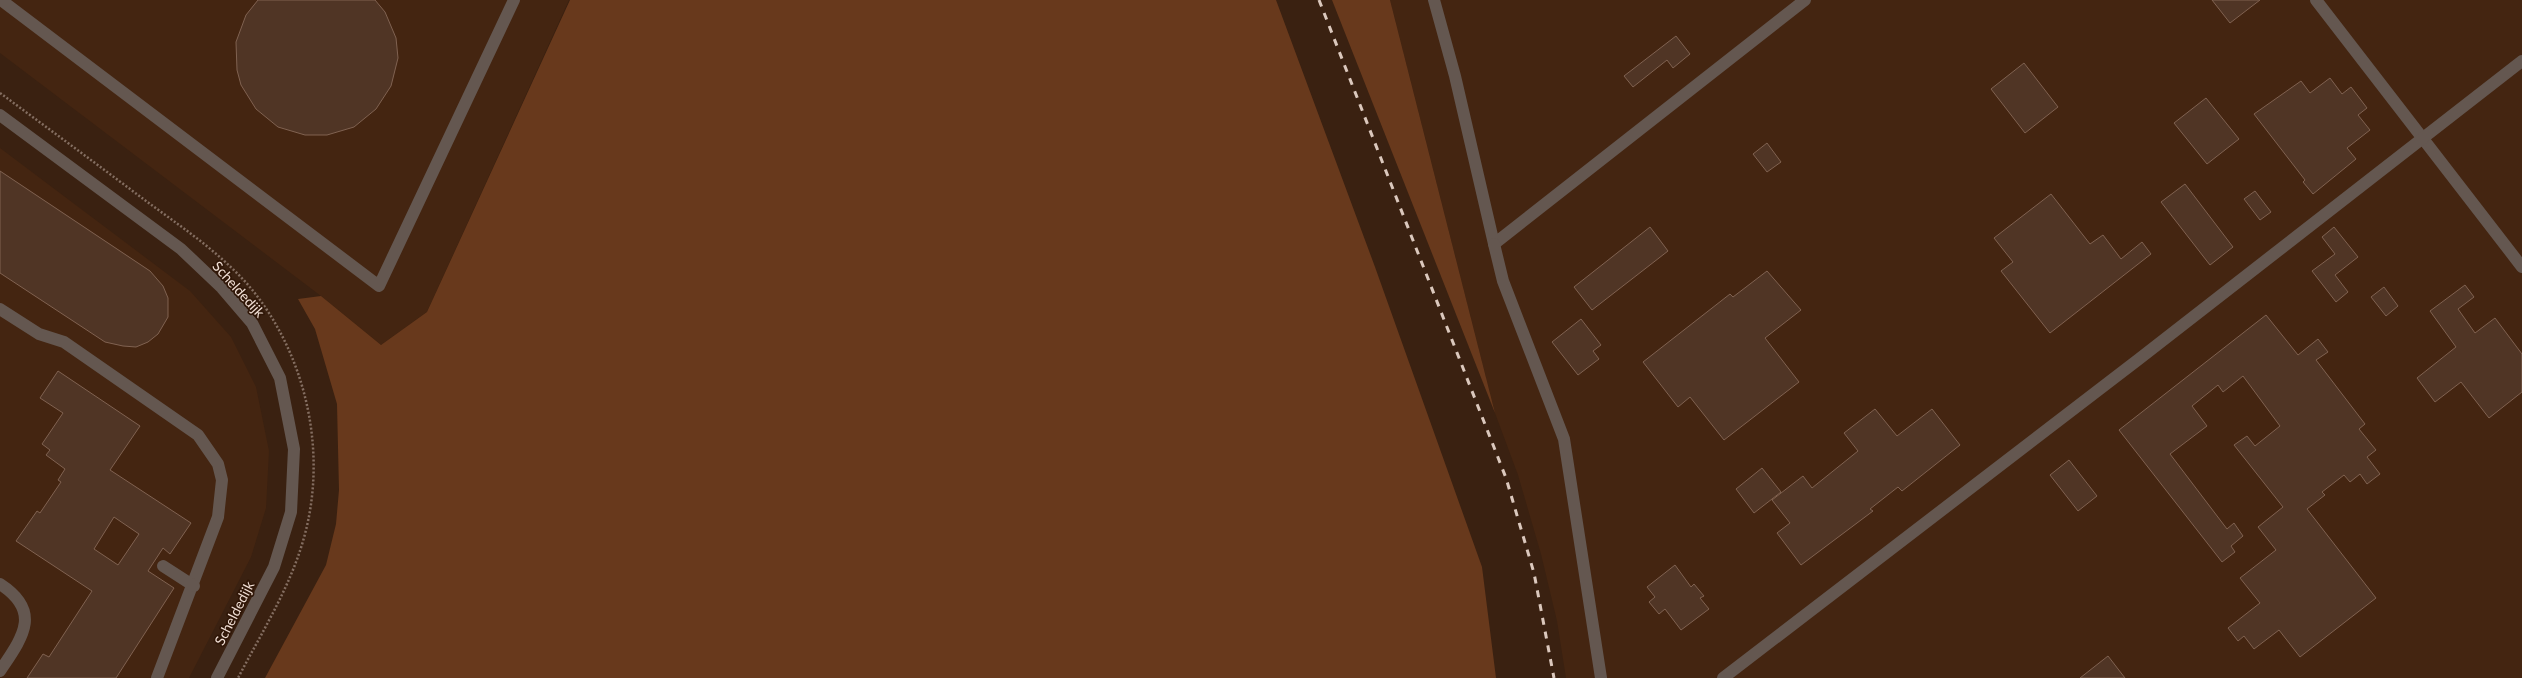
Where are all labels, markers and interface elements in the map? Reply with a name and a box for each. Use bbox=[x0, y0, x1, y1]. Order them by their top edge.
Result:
street label: Scheldedijk bbox=[209, 257, 269, 321]
street label: Scheldedijk bbox=[211, 577, 258, 648]

